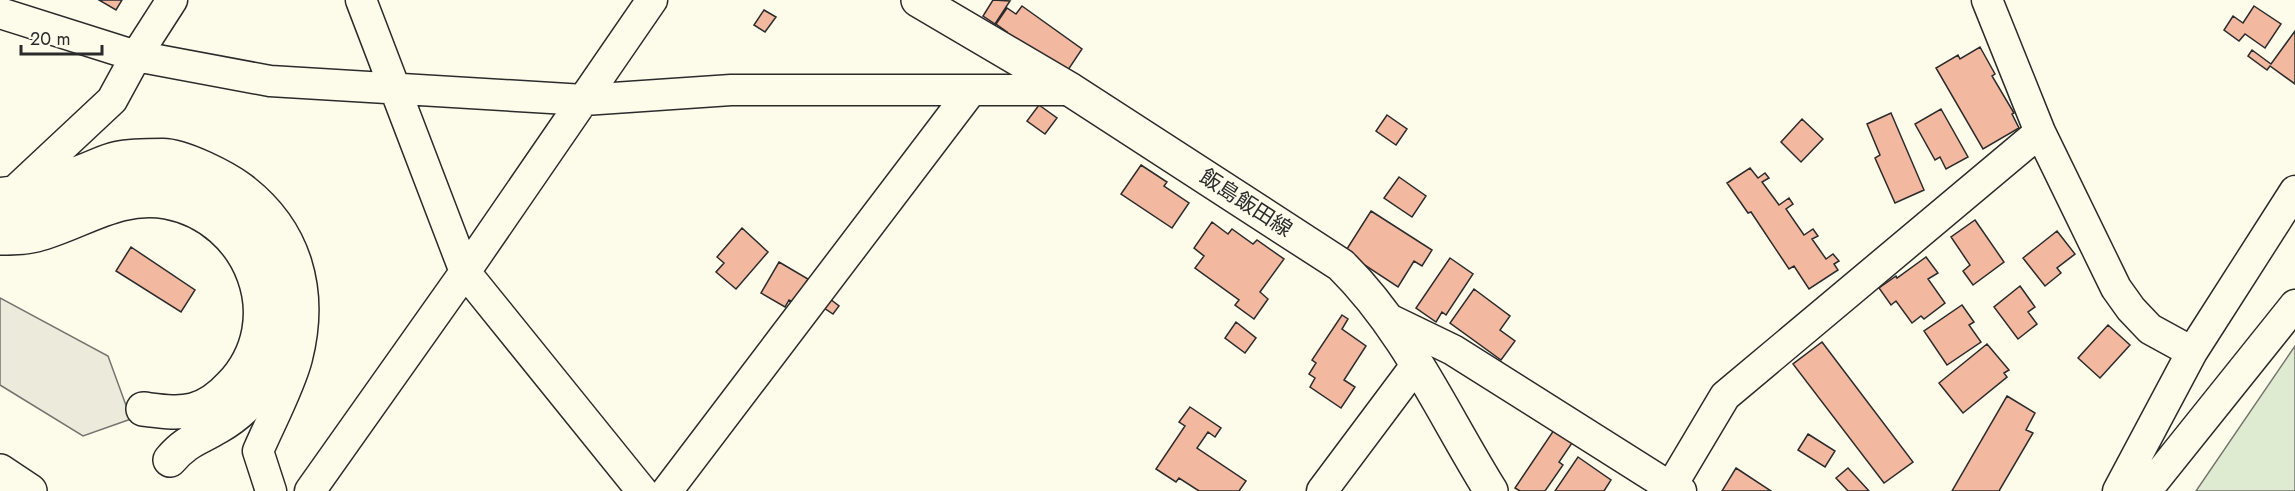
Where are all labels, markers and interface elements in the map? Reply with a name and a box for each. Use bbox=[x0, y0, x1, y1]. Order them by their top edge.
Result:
scale bar bbox=[21, 18, 102, 56]
text: 20 m bbox=[30, 26, 70, 52]
street label: 飯島飯田線 bbox=[1194, 162, 1298, 244]

